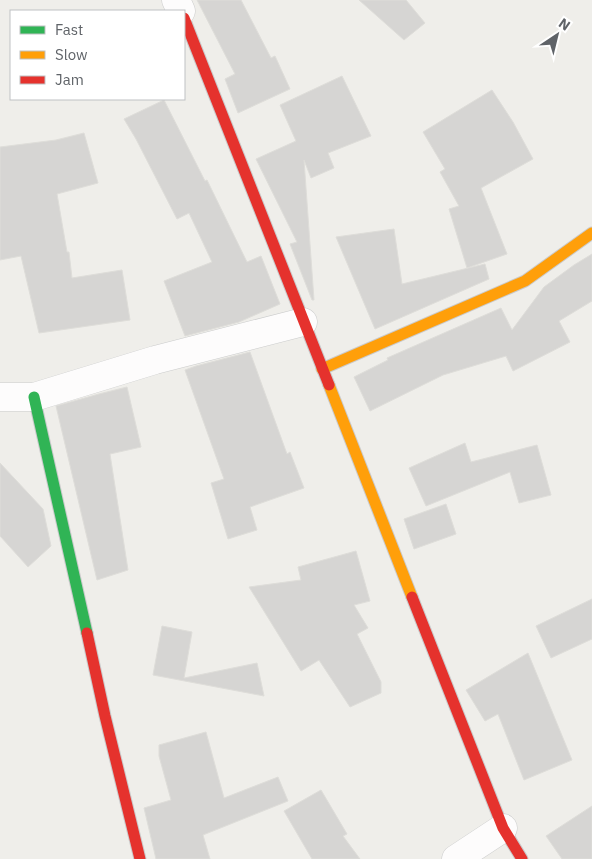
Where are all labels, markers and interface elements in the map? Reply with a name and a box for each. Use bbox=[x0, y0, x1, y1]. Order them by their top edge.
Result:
legend bbox=[10, 10, 185, 100]
north arrow bbox=[532, 10, 582, 60]
text: N bbox=[555, 14, 574, 35]
text: Fast bbox=[55, 20, 83, 39]
text: Slow bbox=[55, 45, 88, 64]
text: Jam bbox=[55, 70, 84, 89]

